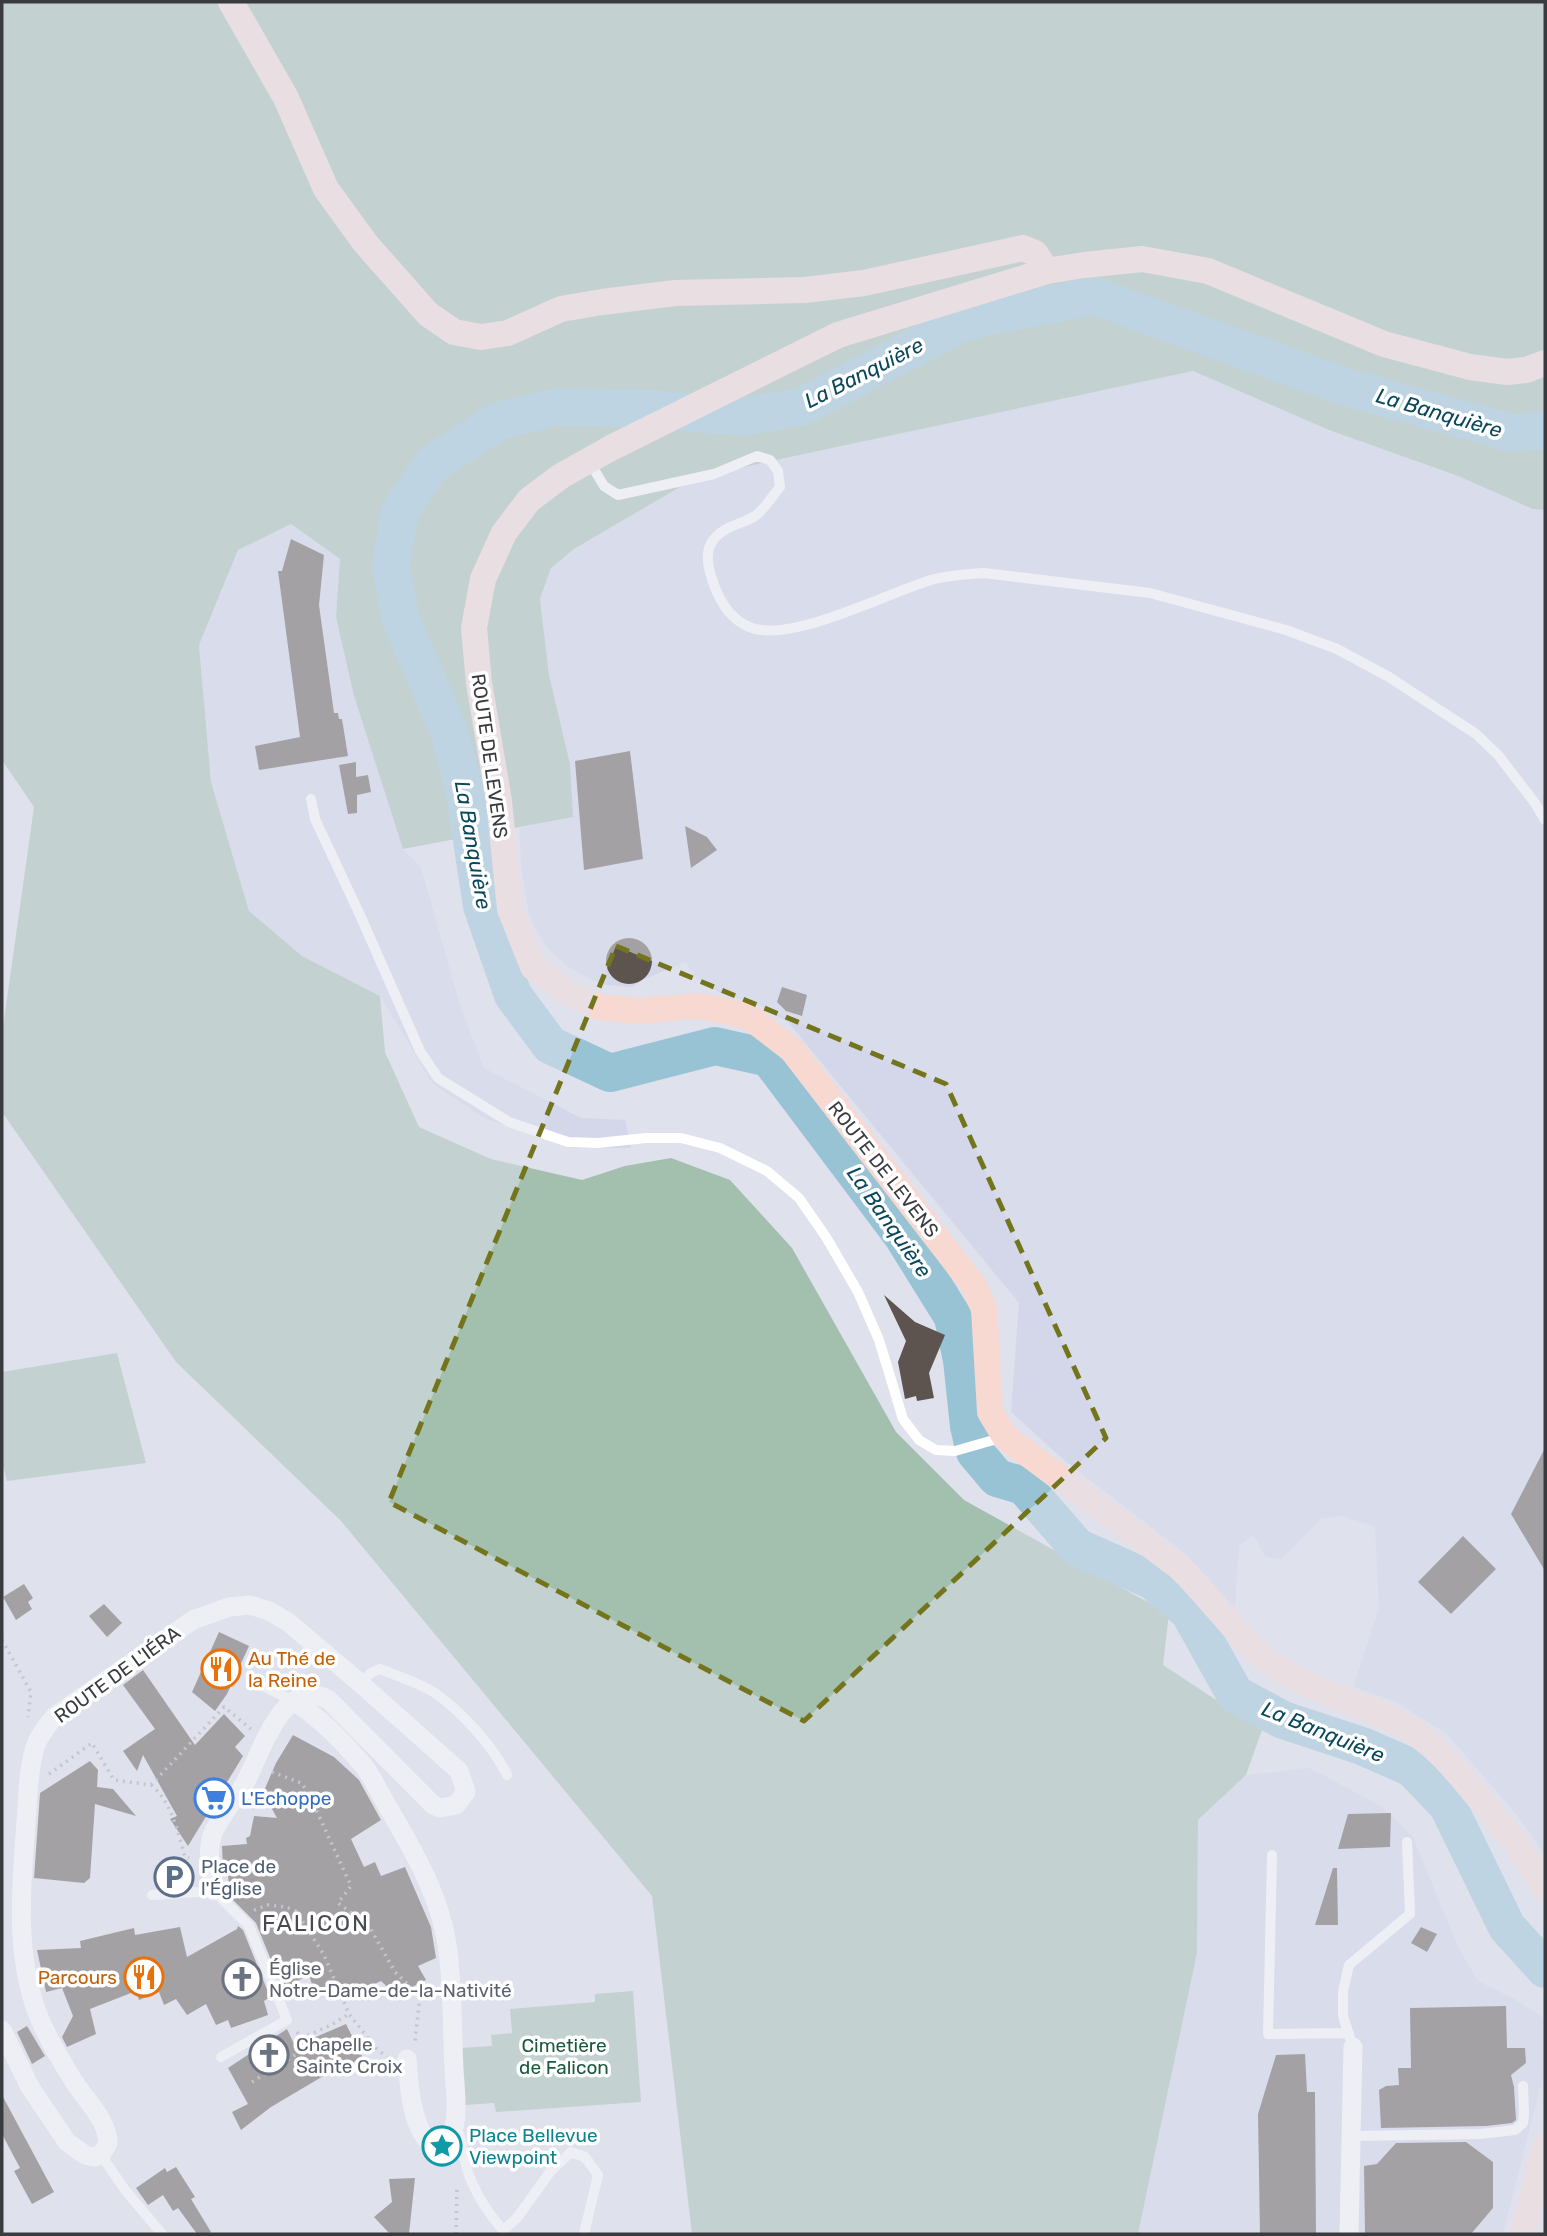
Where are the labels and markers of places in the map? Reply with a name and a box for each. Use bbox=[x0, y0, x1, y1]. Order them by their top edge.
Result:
place label: Au Thé de la Reine bbox=[248, 1647, 336, 1692]
restaurant icon: Au Thé de la Reine bbox=[200, 1648, 242, 1690]
supermarket icon: L'Echoppe bbox=[193, 1777, 235, 1819]
place label: L'Echoppe bbox=[241, 1787, 332, 1810]
place label: Place de l'Église bbox=[201, 1855, 276, 1900]
parking icon: Place de l'Église bbox=[153, 1856, 195, 1898]
restaurant icon: Parcours bbox=[123, 1956, 165, 1998]
place label: Église Notre-Dame-de-la-Nativité bbox=[269, 1957, 512, 2002]
church icon: Église Notre-Dame-de-la-Nativité bbox=[221, 1958, 263, 2000]
place label: Parcours bbox=[38, 1966, 117, 1989]
place label: Chapelle Sainte Croix bbox=[296, 2033, 402, 2078]
church icon: Chapelle Sainte Croix bbox=[248, 2034, 290, 2076]
place label: Place Bellevue Viewpoint bbox=[469, 2124, 598, 2169]
place icon: Place Bellevue Viewpoint bbox=[421, 2125, 463, 2167]

